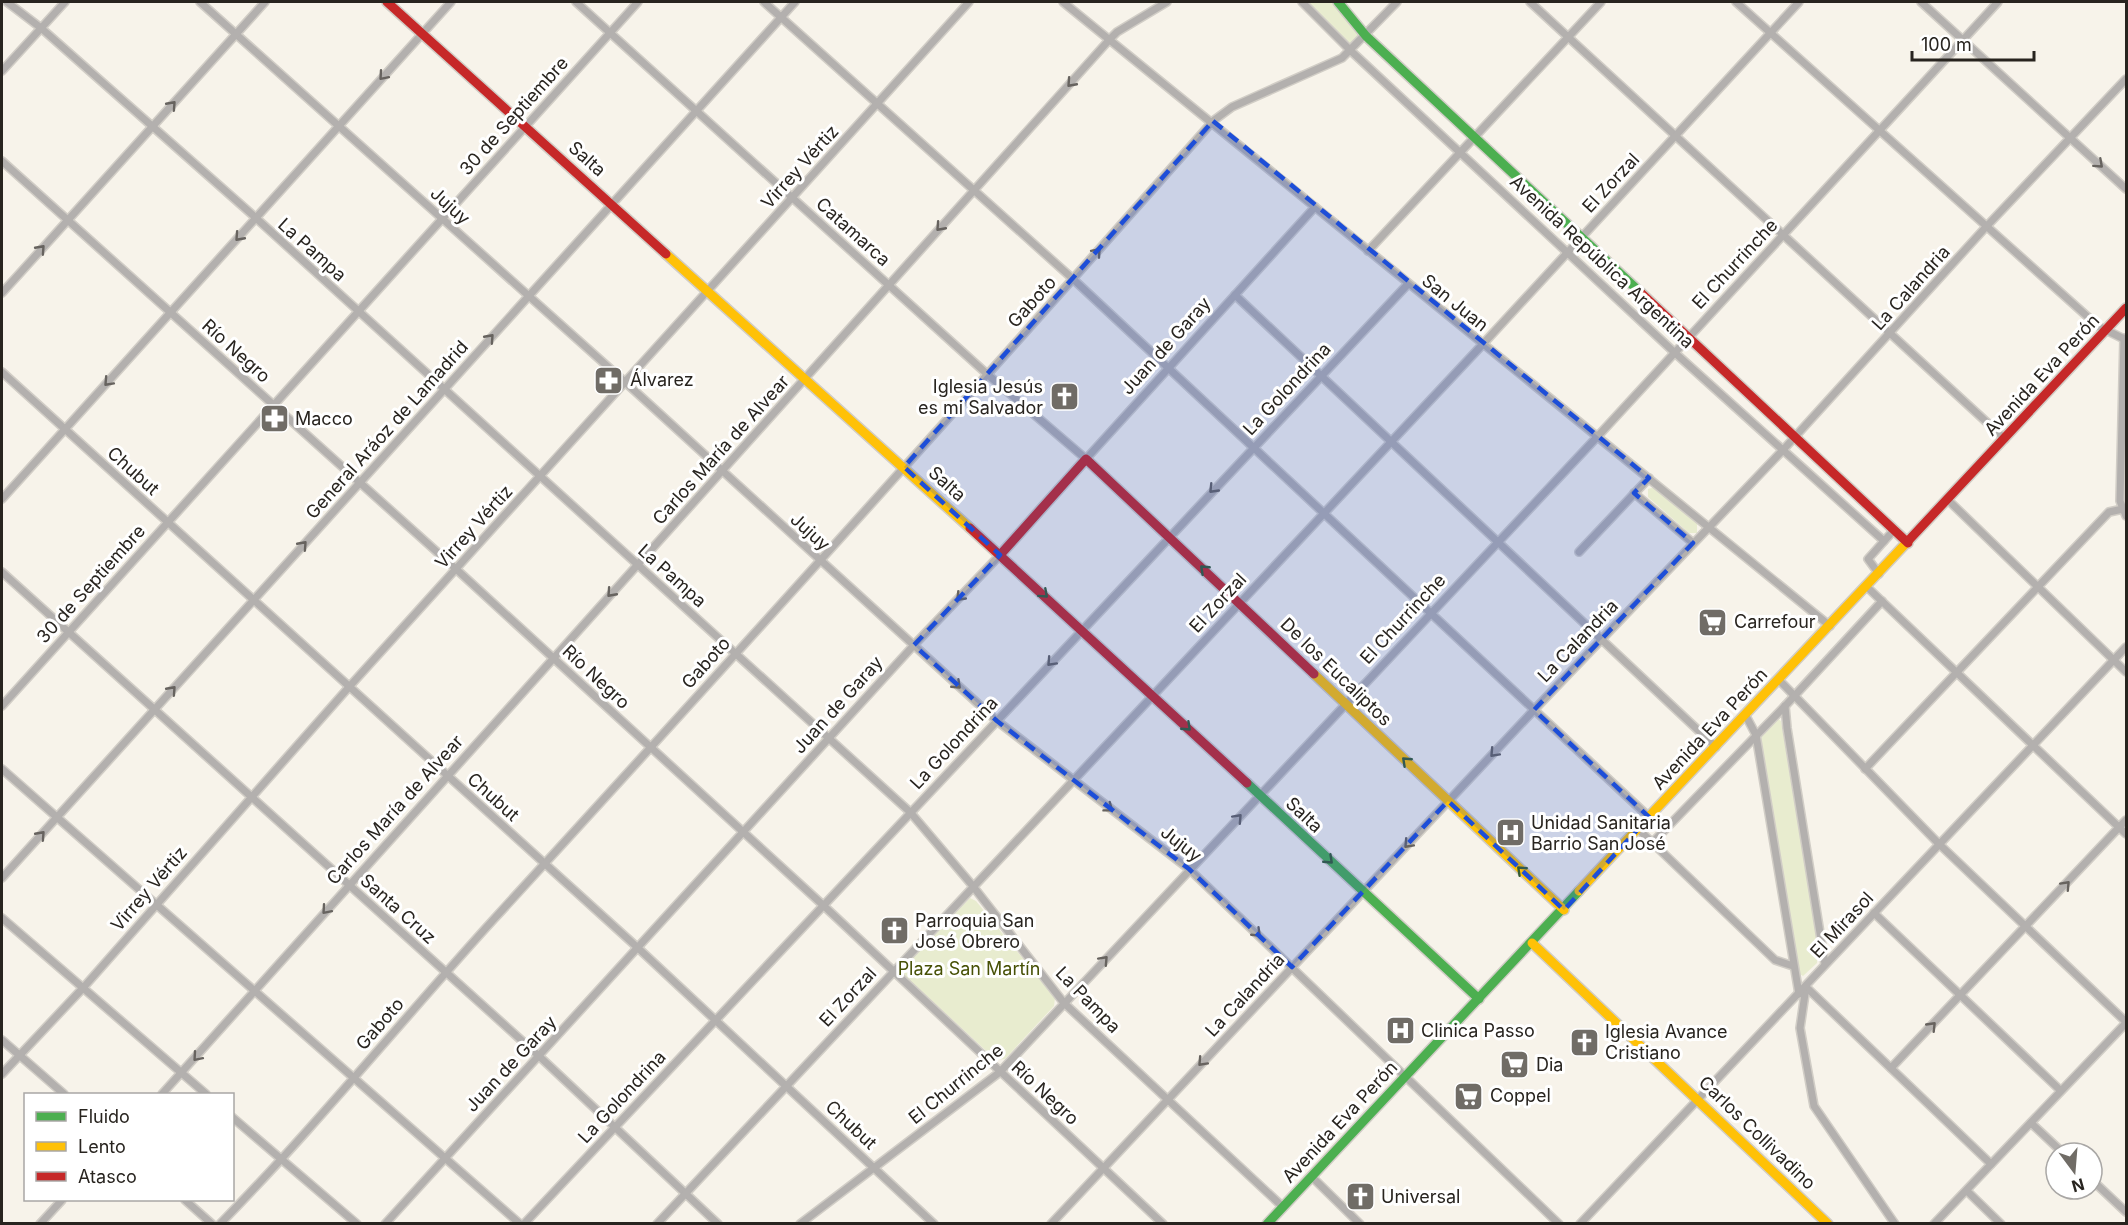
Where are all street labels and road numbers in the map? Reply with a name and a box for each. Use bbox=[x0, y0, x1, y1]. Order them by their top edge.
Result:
street label: 30 de Septiembre bbox=[455, 52, 572, 179]
street label: Virrey Vértiz bbox=[757, 121, 843, 213]
street label: Salta bbox=[565, 137, 610, 181]
street label: El Zorzal bbox=[1578, 149, 1643, 217]
street label: Avenida República Argentina bbox=[1506, 171, 1699, 352]
street label: Jujuy bbox=[426, 182, 474, 229]
street label: Catamarca bbox=[812, 193, 895, 270]
street label: La Pampa bbox=[274, 214, 351, 286]
street label: El Churrinche bbox=[1688, 214, 1782, 313]
street label: La Calandria bbox=[1867, 241, 1954, 334]
street label: San Juan bbox=[1418, 270, 1493, 336]
street label: Gaboto bbox=[1003, 272, 1060, 332]
street label: Juan de Garay bbox=[1116, 293, 1215, 399]
street label: Avenida Eva Perón bbox=[1980, 310, 2103, 440]
street label: Río Negro bbox=[198, 315, 275, 387]
street label: General Aráoz de Lamadrid bbox=[301, 336, 472, 523]
street label: La Golondrina bbox=[1239, 338, 1335, 439]
street label: Carlos María de Alvear bbox=[648, 370, 793, 529]
street label: Chubut bbox=[103, 442, 163, 499]
street label: Salta bbox=[925, 462, 970, 506]
street label: Virrey Vértiz bbox=[431, 481, 517, 573]
street label: Jujuy bbox=[786, 508, 834, 555]
street label: 30 de Septiembre bbox=[32, 520, 149, 647]
street label: La Pampa bbox=[634, 540, 711, 612]
street label: El Zorzal bbox=[1185, 569, 1250, 637]
street label: El Churrinche bbox=[1356, 569, 1450, 668]
street label: La Calandria bbox=[1533, 595, 1622, 686]
street label: De los Eucaliptos bbox=[1277, 613, 1396, 730]
street label: Gaboto bbox=[677, 633, 734, 693]
street label: Río Negro bbox=[558, 640, 634, 713]
street label: Juan de Garay bbox=[788, 652, 887, 758]
street label: Avenida Eva Perón bbox=[1648, 664, 1771, 794]
street label: La Golondrina bbox=[906, 692, 1002, 793]
street label: Carlos María de Alvear bbox=[322, 730, 467, 889]
street label: Chubut bbox=[463, 768, 523, 825]
street label: Salta bbox=[1282, 793, 1327, 837]
street label: Jujuy bbox=[1157, 821, 1206, 866]
street label: Virrey Vértiz bbox=[106, 842, 191, 935]
street label: Santa Cruz bbox=[356, 869, 440, 948]
street label: El Mirasol bbox=[1806, 887, 1877, 962]
street label: La Calandria bbox=[1201, 949, 1289, 1041]
street label: La Pampa bbox=[1052, 962, 1125, 1037]
street label: El Zorzal bbox=[815, 963, 880, 1031]
street label: Gaboto bbox=[351, 993, 408, 1054]
street label: Juan de Garay bbox=[461, 1011, 560, 1116]
street label: El Churrinche bbox=[904, 1039, 1007, 1128]
street label: La Golondrina bbox=[574, 1046, 670, 1147]
street label: Río Negro bbox=[1007, 1056, 1083, 1129]
street label: Avenida Eva Perón bbox=[1278, 1057, 1401, 1187]
street label: Carlos Collivadino bbox=[1695, 1072, 1820, 1194]
street label: Chubut bbox=[822, 1096, 881, 1154]

